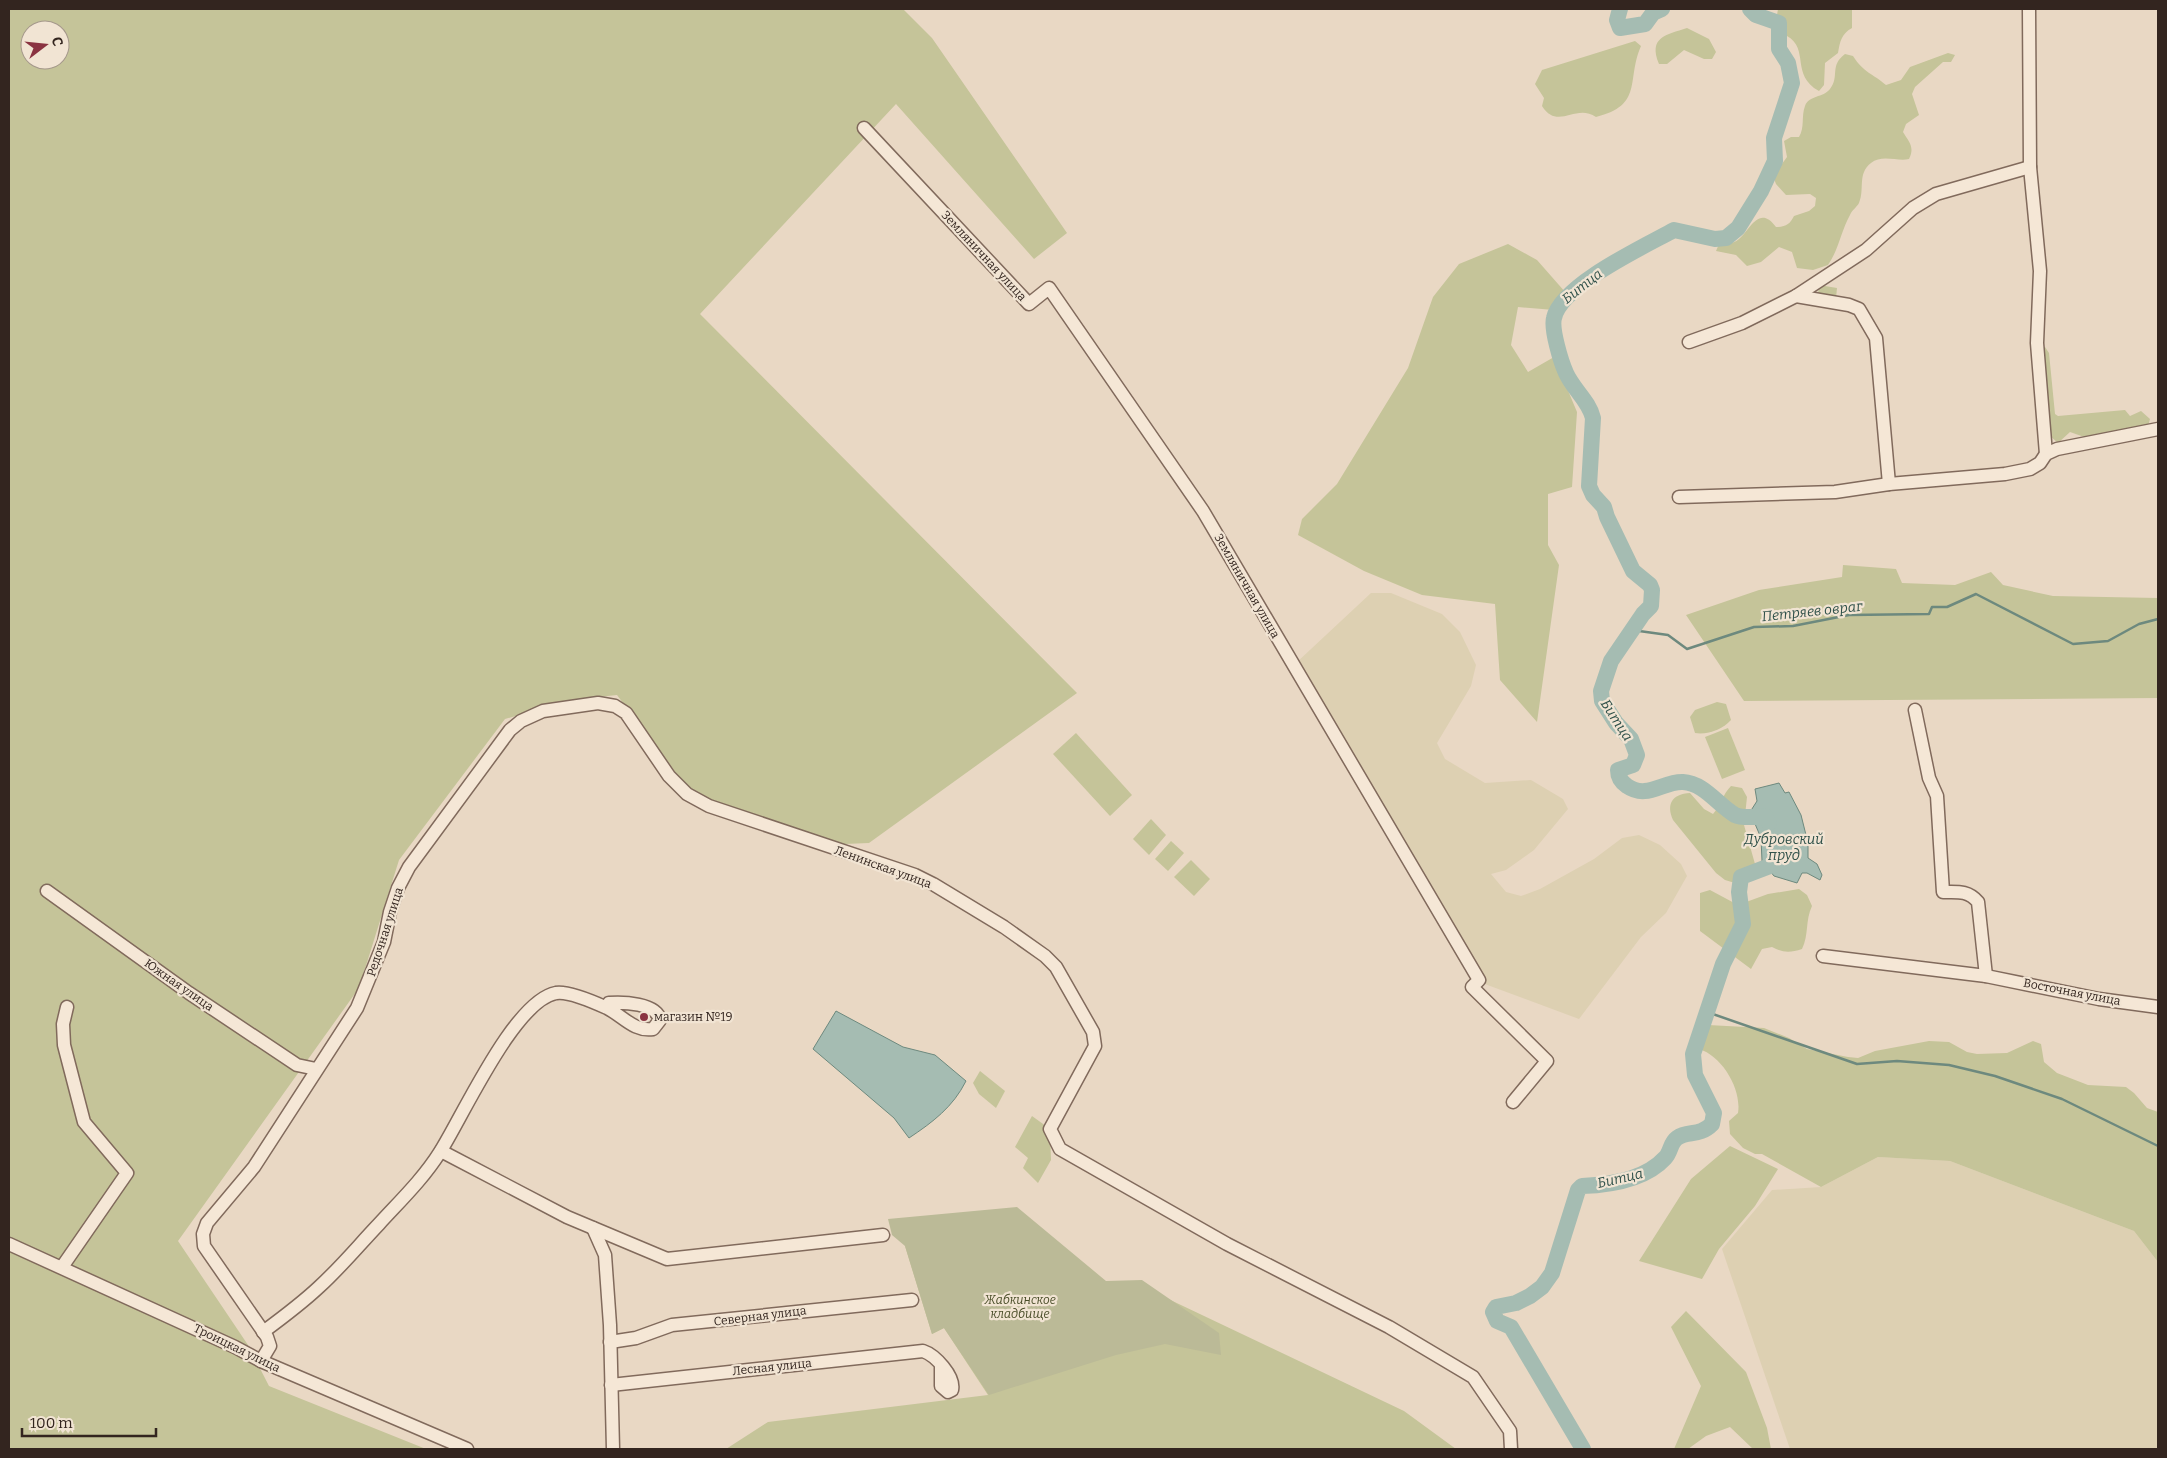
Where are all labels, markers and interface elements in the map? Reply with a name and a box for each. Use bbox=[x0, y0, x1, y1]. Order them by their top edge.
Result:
north arrow bbox=[20, 20, 70, 70]
text: С bbox=[48, 35, 66, 48]
street label: Земляничная улица bbox=[939, 208, 1030, 304]
water label: Битца bbox=[1559, 265, 1606, 307]
street label: Земляничная улица bbox=[1211, 531, 1283, 641]
water label: Петряев овраг bbox=[1761, 598, 1864, 625]
water label: Битца bbox=[1597, 696, 1636, 744]
water label: Дубровский пруд bbox=[1743, 831, 1824, 864]
street label: Ленинская улица bbox=[833, 843, 934, 891]
street label: Редочная улица bbox=[364, 885, 406, 978]
street label: Южная улица bbox=[142, 956, 216, 1014]
street label: Восточная улица bbox=[2022, 976, 2122, 1008]
place label: магазин №19 bbox=[654, 1010, 732, 1024]
marker: магазин №19 bbox=[638, 1011, 650, 1023]
water label: Битца bbox=[1596, 1165, 1645, 1192]
park label: Жабкинское кладбище bbox=[983, 1293, 1056, 1321]
street label: Северная улица bbox=[713, 1303, 808, 1329]
street label: Троицкая улица bbox=[192, 1321, 283, 1375]
street label: Лесная улица bbox=[732, 1356, 813, 1378]
scale bar bbox=[22, 1406, 156, 1438]
text: 100 m bbox=[30, 1414, 73, 1432]

